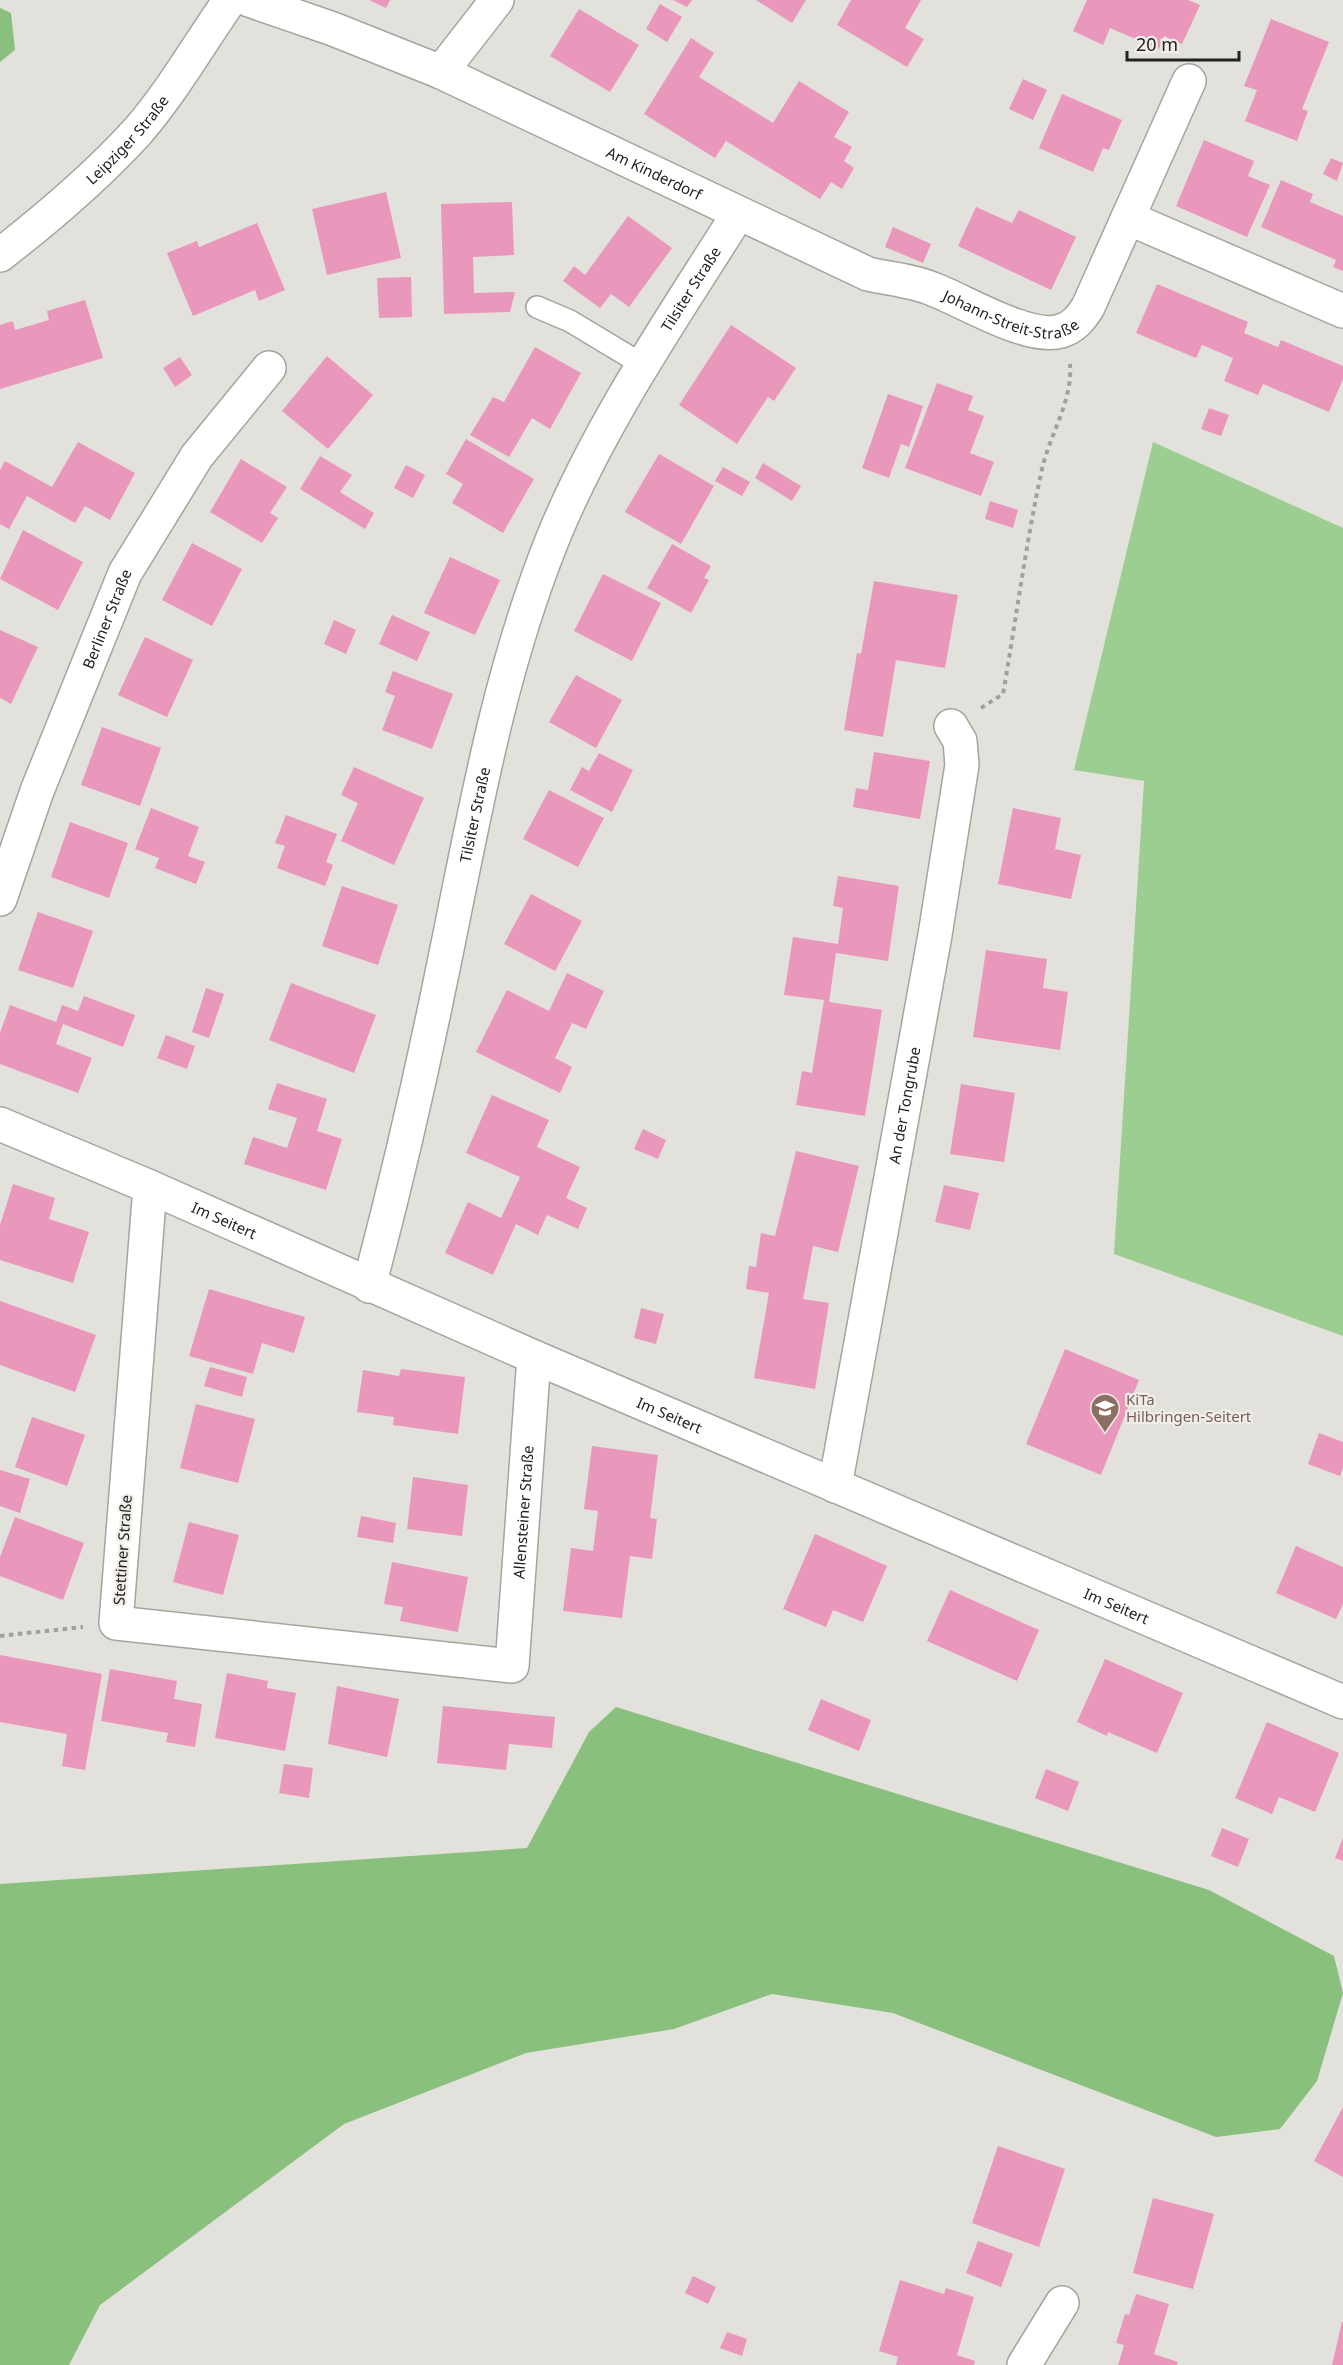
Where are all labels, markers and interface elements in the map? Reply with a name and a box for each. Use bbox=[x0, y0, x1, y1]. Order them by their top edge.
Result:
scale bar bbox=[1127, 24, 1240, 62]
text: 20 m bbox=[1136, 32, 1178, 56]
street label: Leipziger Straße bbox=[81, 91, 173, 188]
street label: Am Kinderdorf bbox=[603, 142, 706, 204]
street label: Tilsiter Straße bbox=[656, 242, 725, 335]
street label: Johann-Streit-Straße bbox=[938, 284, 1083, 343]
street label: Berliner Straße bbox=[77, 566, 136, 672]
street label: Tilsiter Straße bbox=[455, 765, 494, 864]
street label: An der Tongrube bbox=[884, 1045, 925, 1165]
street label: Im Seitert bbox=[189, 1197, 261, 1243]
place label: KiTa Hilbringen-Seitert bbox=[1126, 1389, 1252, 1426]
street label: Im Seitert bbox=[634, 1392, 706, 1438]
school or university icon: KiTa Hilbringen-Seitert bbox=[1089, 1392, 1121, 1434]
street label: Allensteiner Straße bbox=[508, 1445, 538, 1580]
street label: Stettiner Straße bbox=[108, 1494, 136, 1606]
street label: Im Seitert bbox=[1081, 1583, 1153, 1628]

